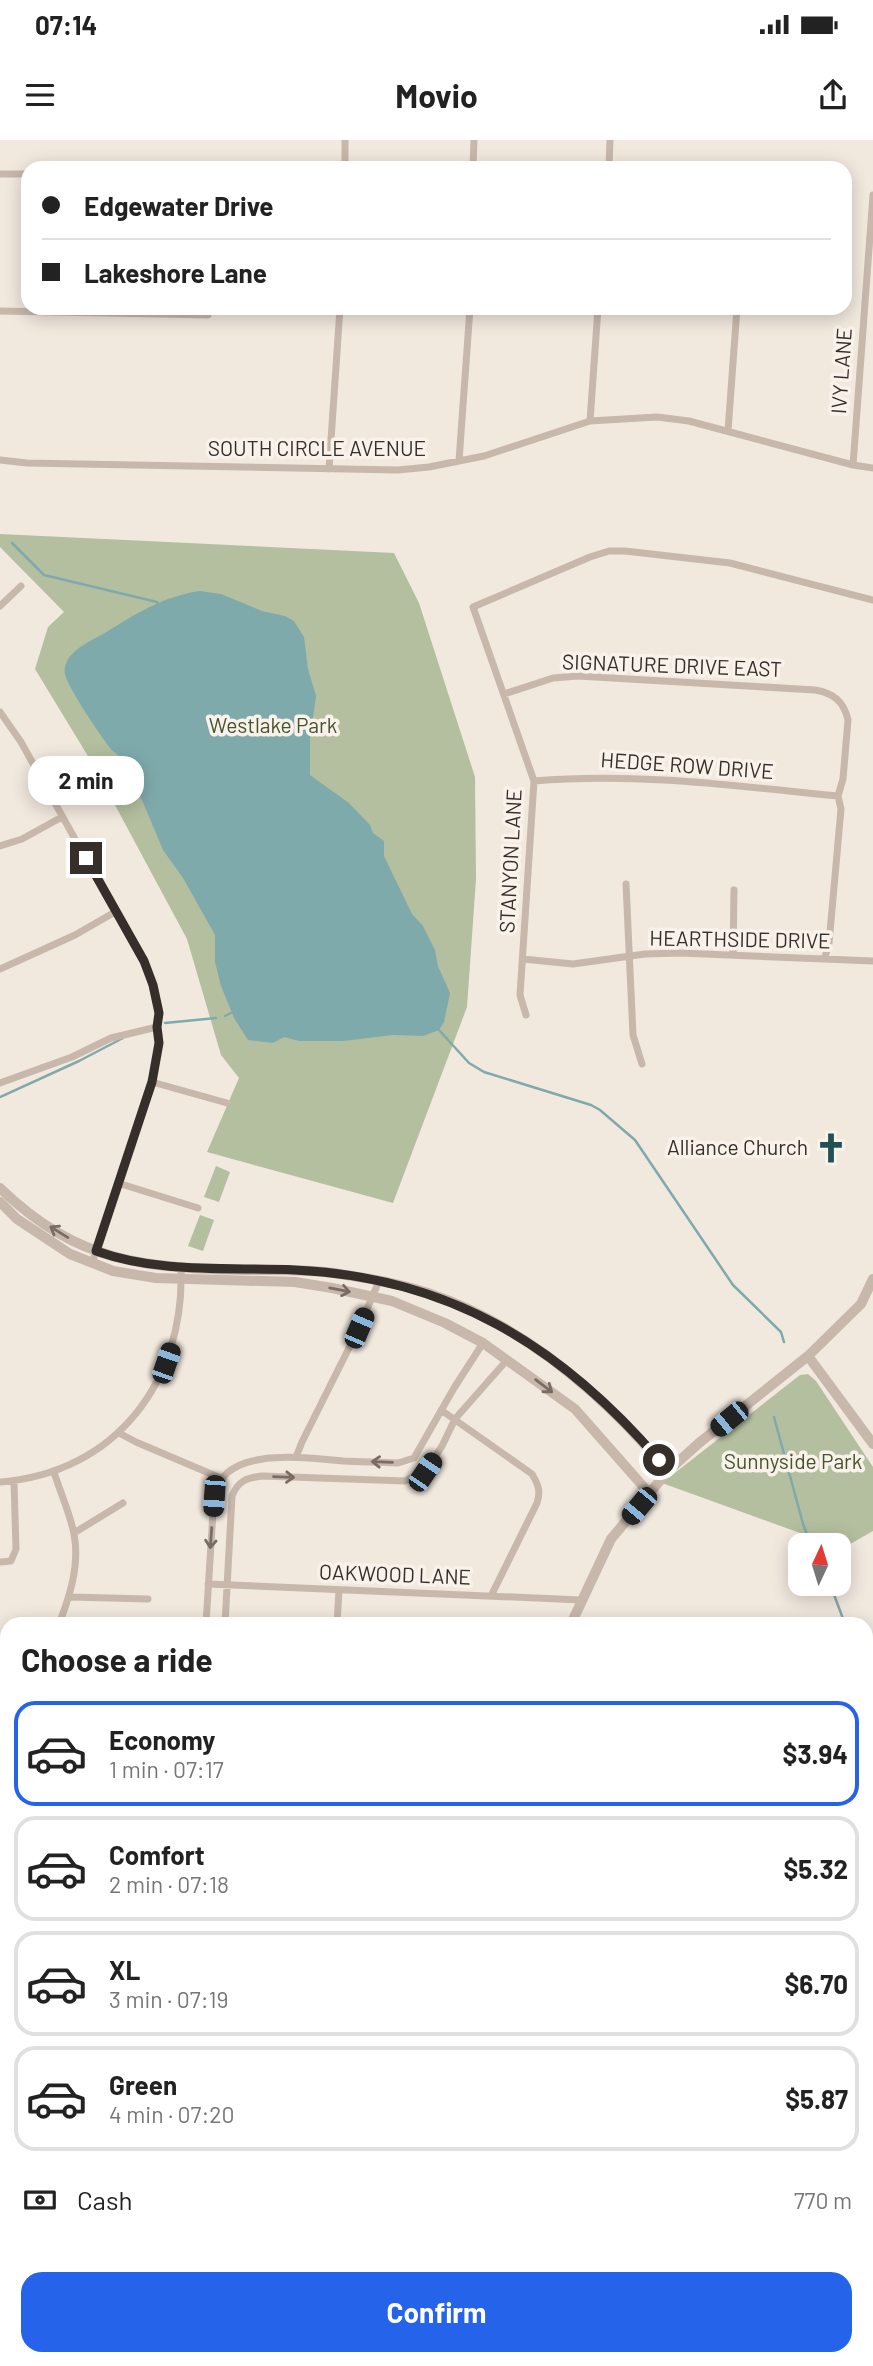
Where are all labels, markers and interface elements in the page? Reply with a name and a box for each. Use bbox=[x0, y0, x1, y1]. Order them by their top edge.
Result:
text: 07:14 bbox=[35, 9, 97, 40]
icon: menu bbox=[21, 76, 59, 114]
text: Movio bbox=[395, 76, 478, 114]
icon: share bbox=[814, 76, 852, 114]
text: Edgewater Drive bbox=[84, 190, 274, 221]
text: Lakeshore Lane bbox=[84, 257, 267, 288]
street label: IVY LANE bbox=[825, 327, 856, 415]
street label: SOUTH CIRCLE AVENUE bbox=[208, 435, 426, 460]
street label: SIGNATURE DRIVE EAST bbox=[562, 648, 783, 681]
park label: Westlake Park bbox=[209, 712, 337, 737]
street label: HEDGE ROW DRIVE bbox=[600, 746, 775, 783]
callout: 2 min bbox=[28, 756, 144, 806]
text: 2 min bbox=[58, 766, 114, 794]
street label: STANYON LANE bbox=[493, 788, 526, 934]
route end bbox=[70, 842, 102, 874]
street label: HEARTHSIDE DRIVE bbox=[649, 924, 831, 953]
church icon: Alliance Church bbox=[814, 1131, 848, 1165]
place label: Alliance Church bbox=[667, 1134, 808, 1159]
one-way arrow bbox=[50, 1225, 69, 1240]
one-way arrow bbox=[328, 1284, 351, 1297]
car bbox=[342, 1305, 377, 1351]
car bbox=[150, 1340, 183, 1386]
one-way arrow bbox=[534, 1378, 553, 1393]
car bbox=[707, 1398, 752, 1440]
route start bbox=[643, 1444, 675, 1476]
park label: Sunnyside Park bbox=[724, 1448, 862, 1473]
car bbox=[405, 1449, 446, 1495]
one-way arrow bbox=[371, 1456, 394, 1469]
one-way arrow bbox=[272, 1470, 295, 1483]
car bbox=[203, 1474, 226, 1518]
car bbox=[618, 1483, 661, 1529]
one-way arrow bbox=[204, 1526, 217, 1548]
north arrow bbox=[788, 1533, 850, 1596]
map controls bbox=[788, 1533, 851, 1596]
street label: OAKWOOD LANE bbox=[319, 1558, 471, 1589]
text: Choose a ride bbox=[21, 1640, 213, 1678]
icon: car bbox=[25, 1722, 88, 1785]
text: Economy bbox=[109, 1724, 215, 1755]
text: $3.94 bbox=[783, 1738, 848, 1769]
text: 1 min · 07:17 bbox=[109, 1755, 224, 1783]
icon: car bbox=[25, 1837, 88, 1900]
text: Comfort bbox=[109, 1839, 205, 1870]
text: $5.32 bbox=[783, 1853, 848, 1884]
text: 2 min · 07:18 bbox=[109, 1870, 229, 1898]
icon: car bbox=[25, 1952, 88, 2015]
text: XL bbox=[109, 1954, 140, 1985]
text: $6.70 bbox=[784, 1968, 848, 1999]
text: 3 min · 07:19 bbox=[109, 1985, 228, 2013]
icon: car bbox=[25, 2067, 88, 2130]
text: Green bbox=[109, 2069, 177, 2100]
text: $5.87 bbox=[785, 2083, 848, 2114]
text: 4 min · 07:20 bbox=[109, 2100, 235, 2128]
icon: cash bbox=[21, 2181, 59, 2219]
text: Cash bbox=[77, 2184, 132, 2215]
text: 770 m bbox=[794, 2186, 852, 2214]
button: Confirm bbox=[21, 2272, 852, 2352]

